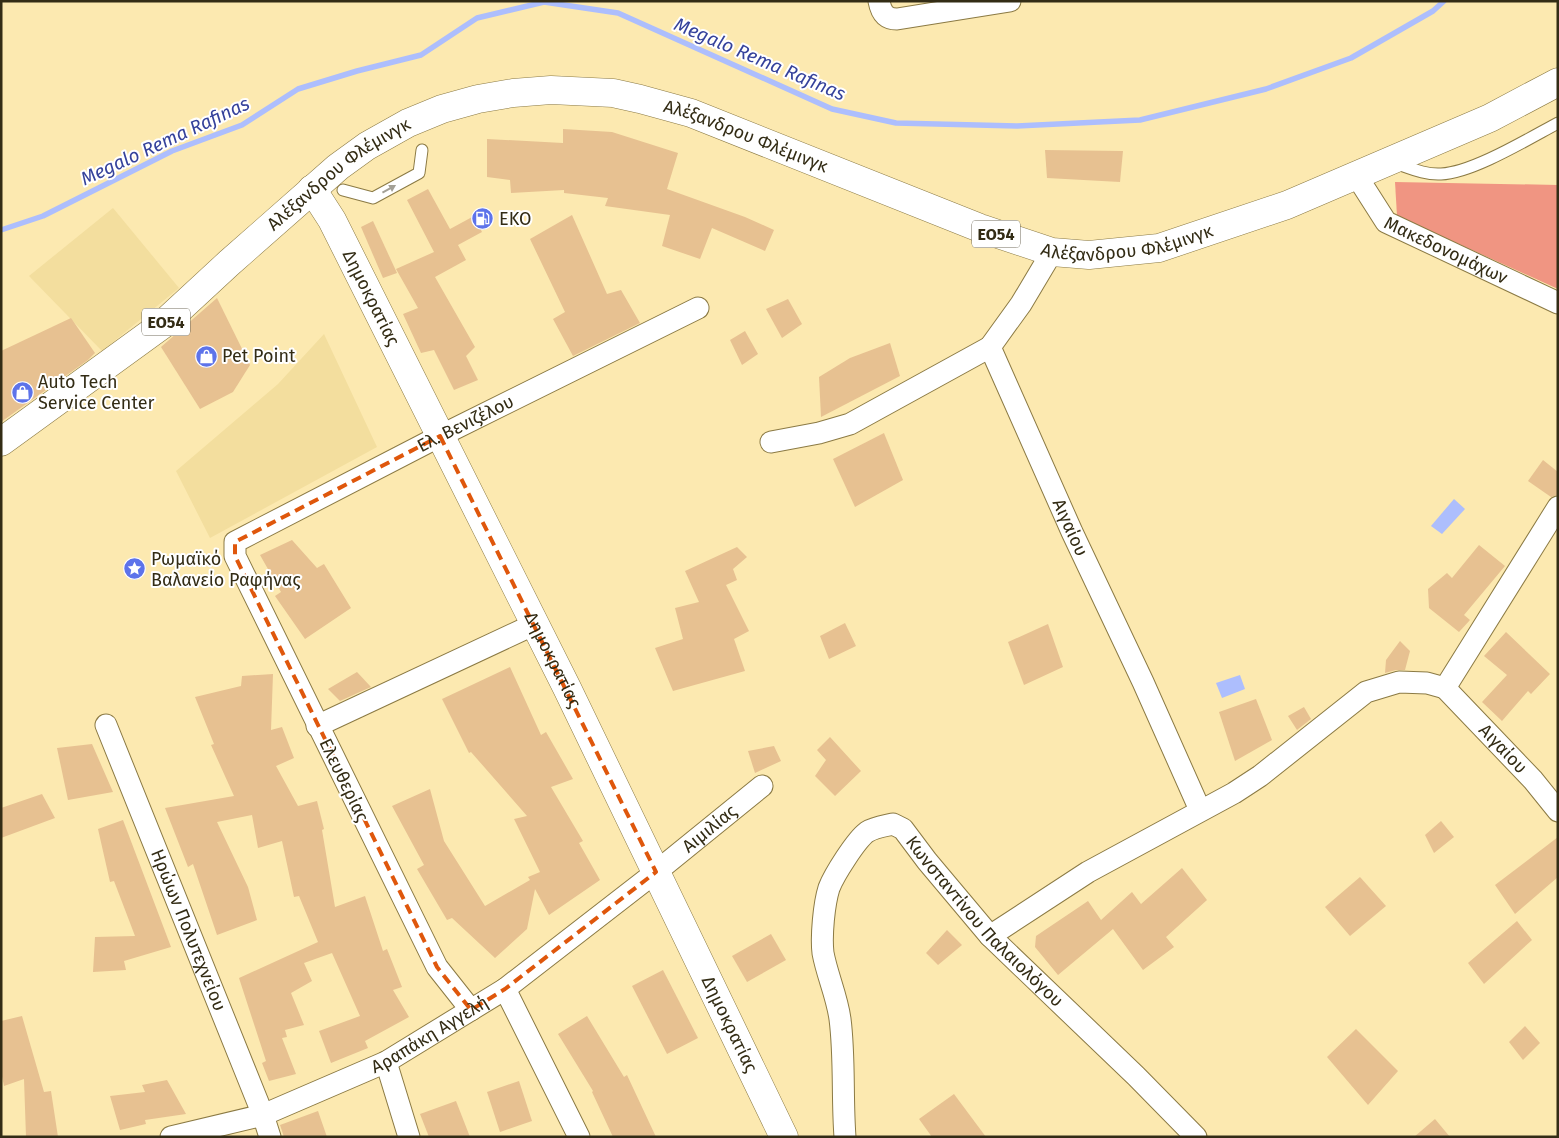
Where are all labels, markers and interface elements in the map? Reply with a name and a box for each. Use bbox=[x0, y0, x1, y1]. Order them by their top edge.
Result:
water label: Megalo Rema Rafinas bbox=[671, 13, 849, 106]
water label: Megalo Rema Rafinas bbox=[77, 92, 253, 190]
street label: Αλέξανδρου Φλέμινγκ bbox=[661, 95, 832, 178]
street label: Αλέξανδρου Φλέμινγκ bbox=[263, 113, 415, 235]
one-way arrow bbox=[382, 185, 395, 194]
fuel station icon: EKO bbox=[471, 207, 495, 231]
place label: EKO bbox=[499, 208, 531, 230]
street label: Μακεδονομάχων bbox=[1381, 212, 1511, 289]
road number: ΕΟ54 bbox=[972, 220, 1020, 248]
street label: Αλέξανδρου Φλέμινγκ bbox=[1038, 220, 1216, 266]
street label: Δημοκρατίας bbox=[338, 246, 405, 350]
road number: ΕΟ54 bbox=[142, 308, 190, 336]
shop icon: Pet Point bbox=[194, 344, 218, 368]
place label: Pet Point bbox=[222, 345, 296, 367]
place label: Auto Tech Service Center bbox=[38, 371, 154, 414]
shop icon: Auto Tech Service Center bbox=[10, 380, 34, 404]
street label: Ελ. Βενιζέλου bbox=[413, 390, 518, 457]
street label: Αιγαίου bbox=[1048, 495, 1093, 560]
place label: Ρωμαϊκό Βαλανείο Ραφήνας bbox=[151, 548, 301, 591]
place icon: Ρωμαϊκό Βαλανείο Ραφήνας bbox=[123, 557, 147, 581]
street label: Δημοκρατίας bbox=[520, 608, 586, 712]
street label: Αιγαίου bbox=[1474, 719, 1532, 778]
street label: Ελευθερίας bbox=[314, 735, 374, 826]
street label: Αιμιλίας bbox=[678, 800, 742, 857]
street label: Κωνσταντίνου Παλαιολόγου bbox=[901, 832, 1068, 1011]
street label: Ηρώων Πολυτεχνείου bbox=[146, 846, 231, 1014]
street label: Δημοκρατίας bbox=[697, 972, 762, 1077]
street label: Αραπάκη Αγγελή bbox=[368, 991, 492, 1078]

